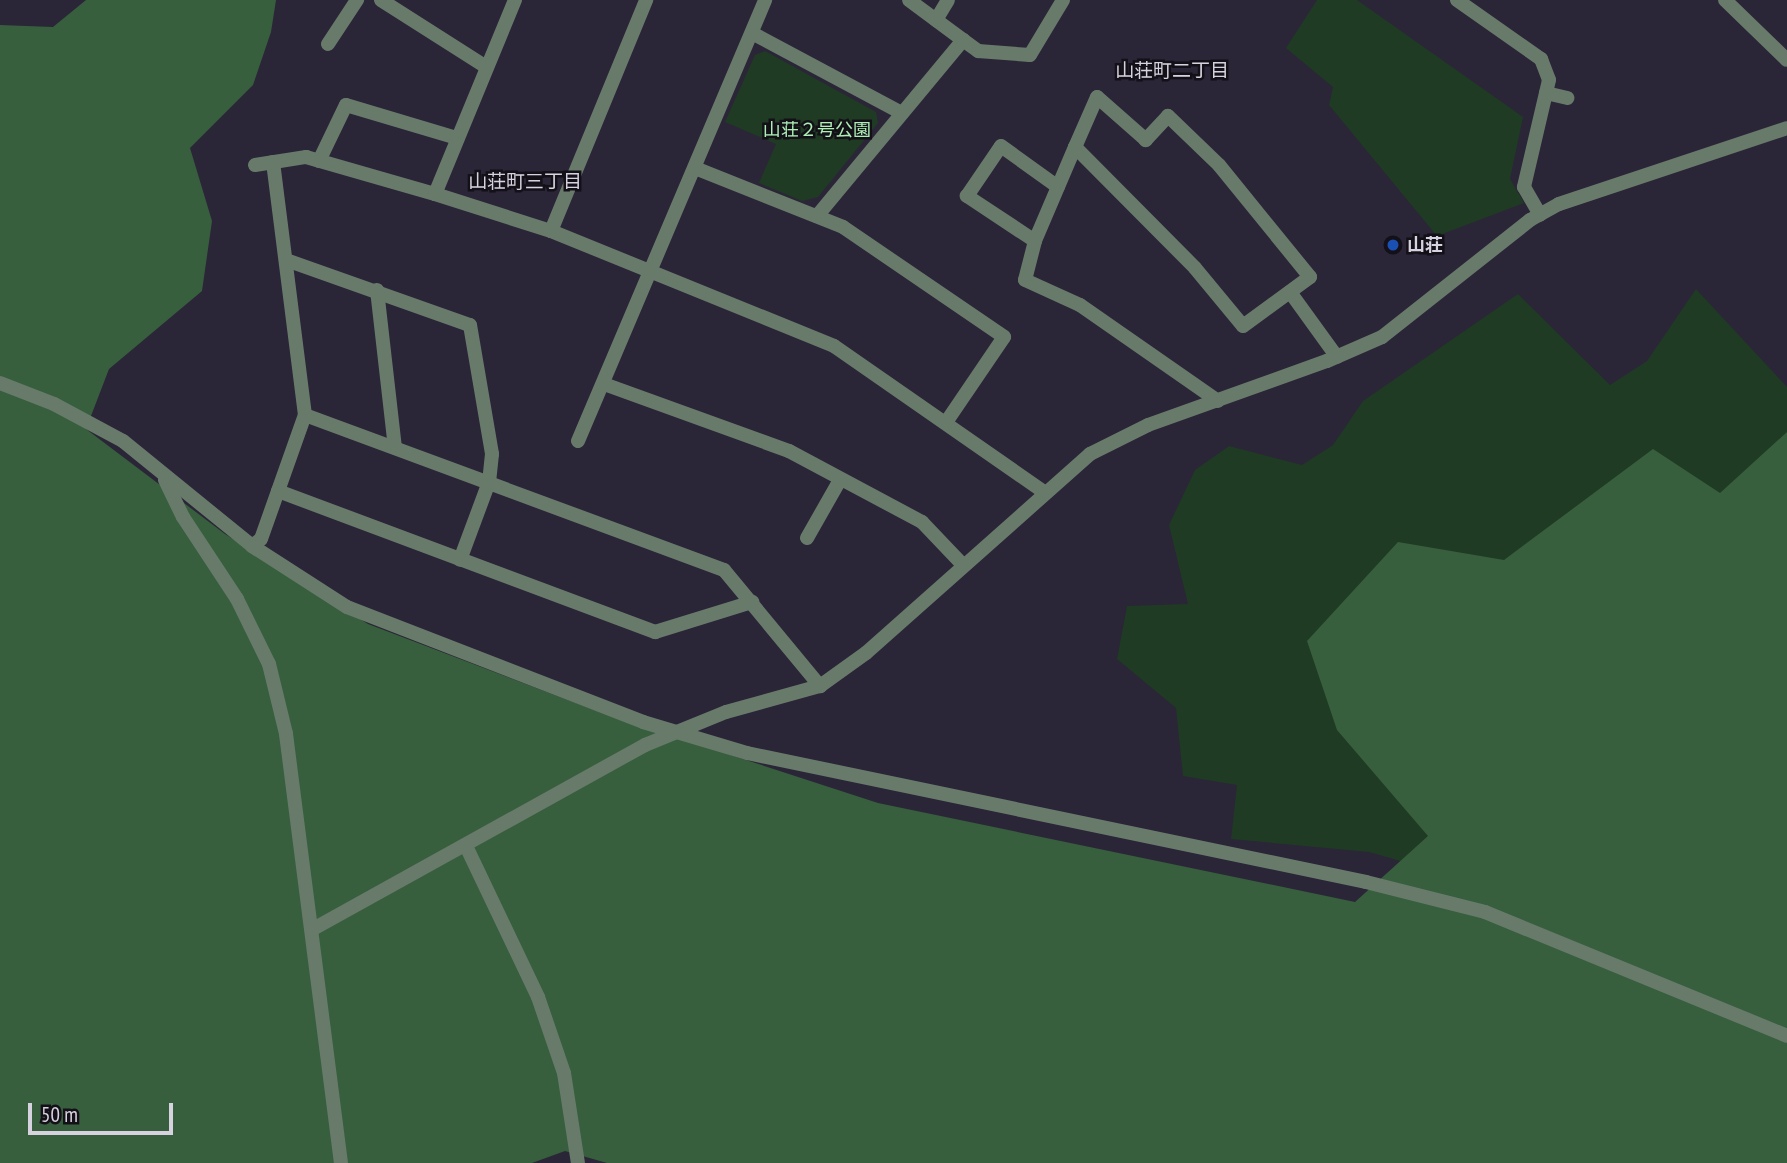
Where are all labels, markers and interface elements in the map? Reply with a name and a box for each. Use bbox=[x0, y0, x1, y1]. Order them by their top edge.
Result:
district label: 山荘町二丁目 bbox=[1115, 60, 1229, 82]
park label: 山荘２号公園 bbox=[763, 119, 871, 141]
district label: 山荘町三丁目 bbox=[468, 171, 582, 193]
place label: 山荘 bbox=[1407, 234, 1443, 256]
marker: 山荘 bbox=[1385, 237, 1401, 253]
scale bar bbox=[32, 1090, 177, 1134]
text: 50 m bbox=[41, 1101, 78, 1128]

